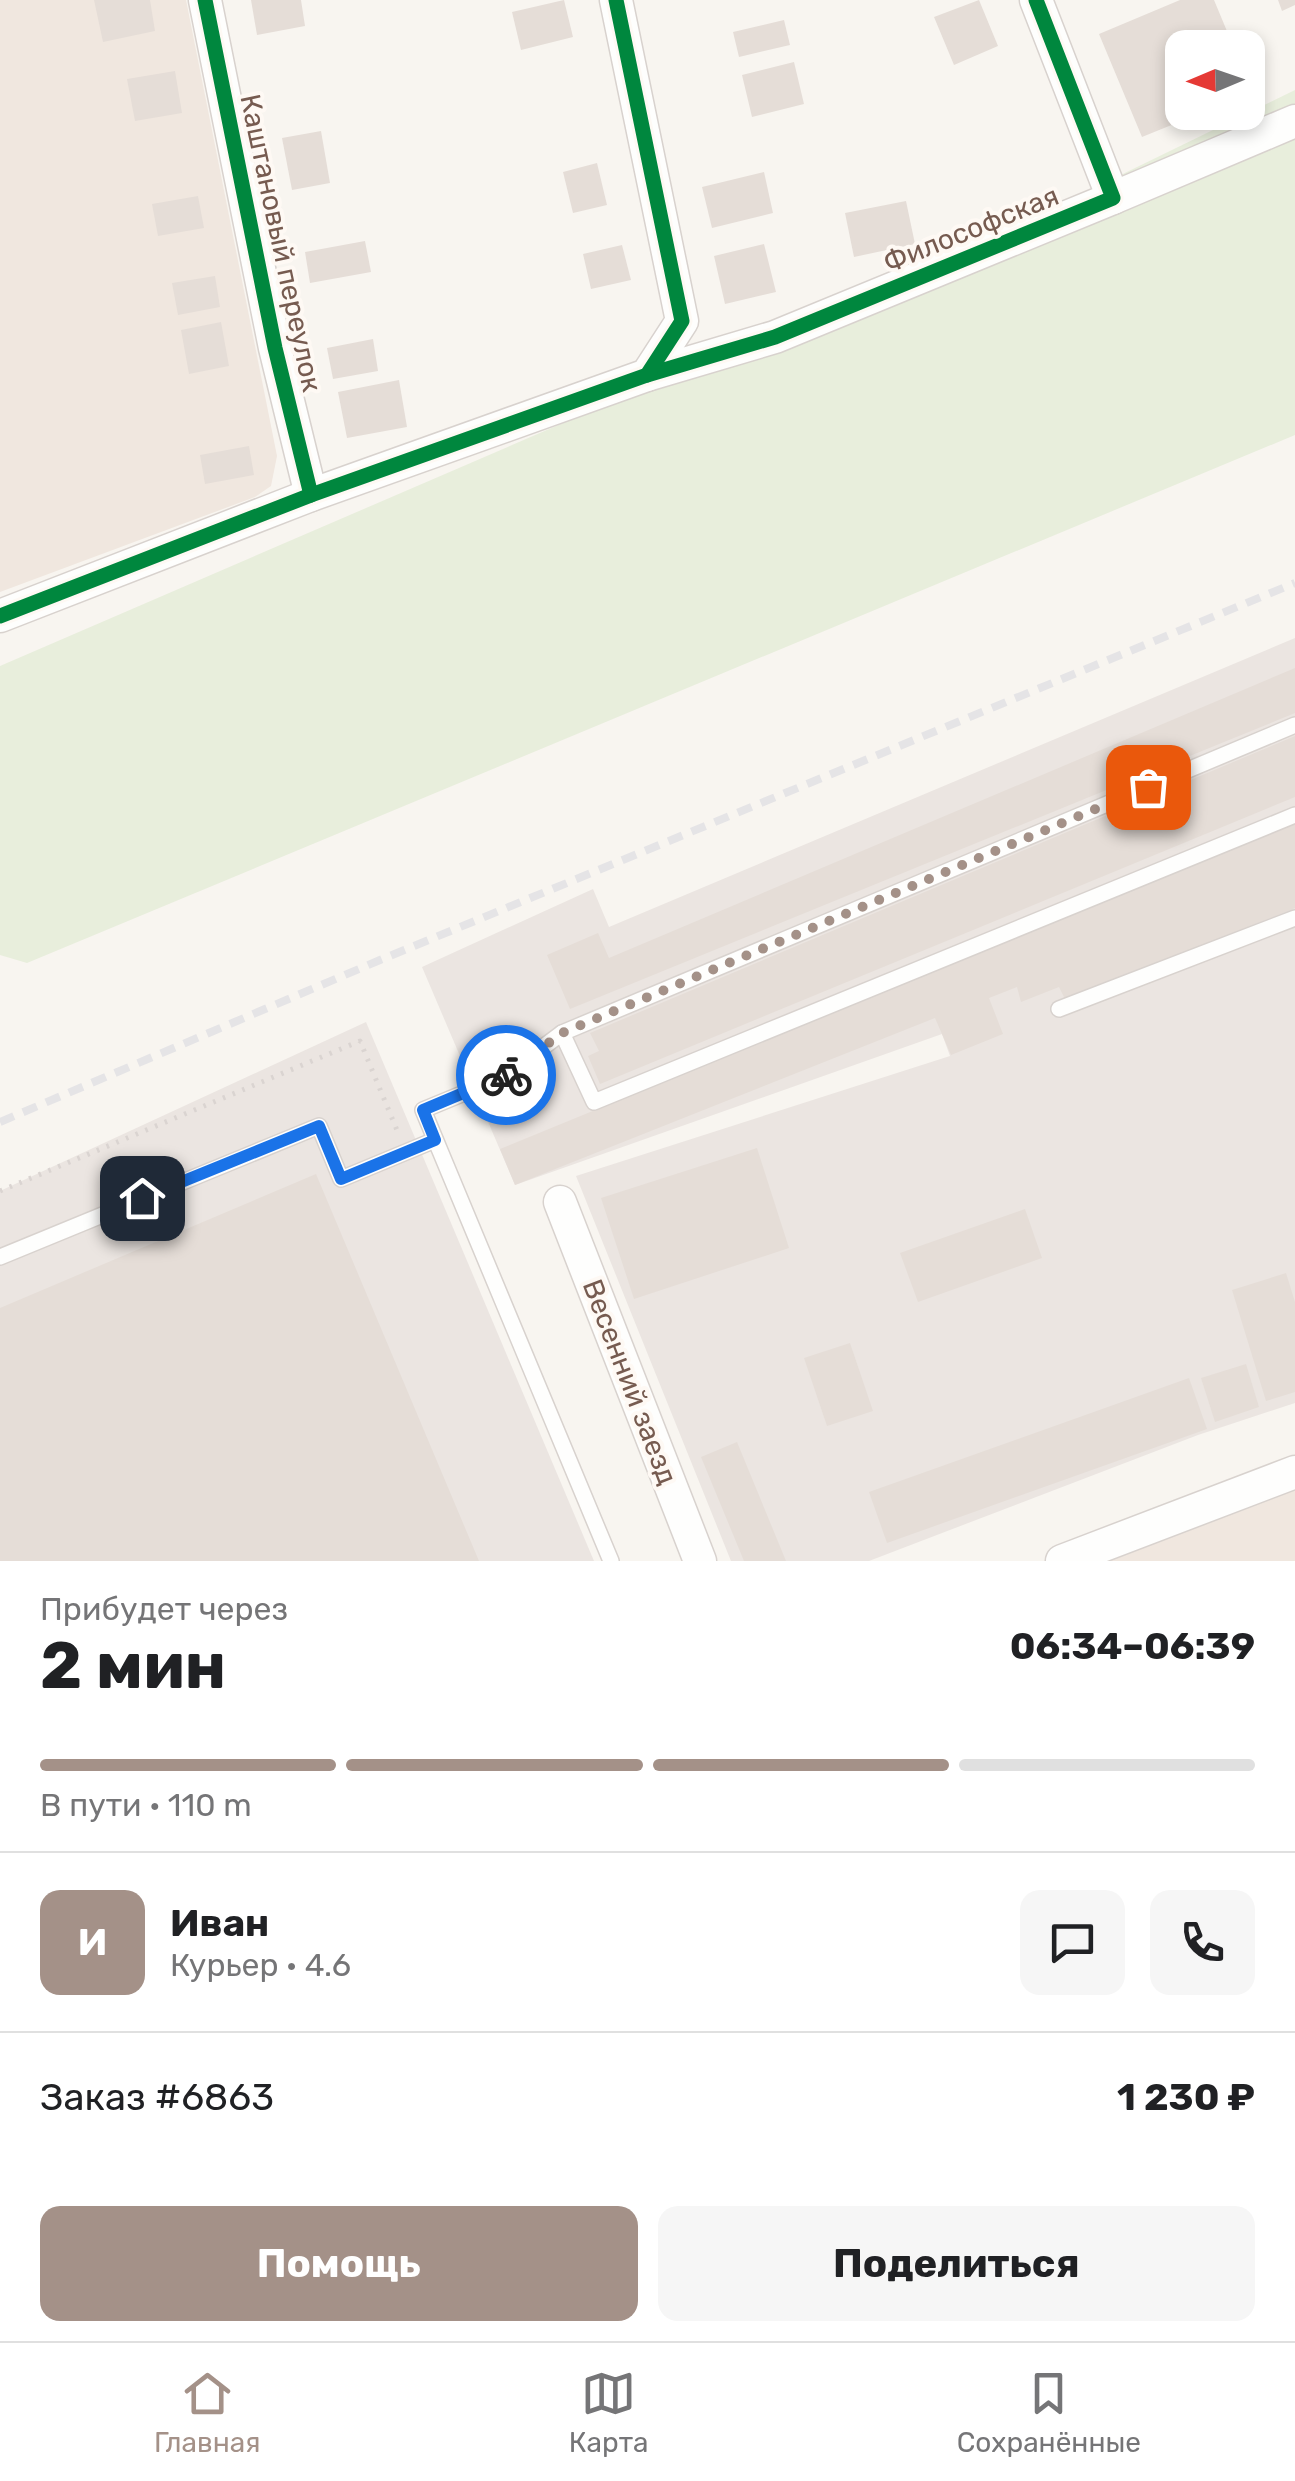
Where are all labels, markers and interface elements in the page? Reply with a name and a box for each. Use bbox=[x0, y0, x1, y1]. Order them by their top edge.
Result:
north arrow bbox=[1165, 30, 1265, 130]
map controls bbox=[1165, 30, 1265, 130]
street label: Каштановый переулок bbox=[233, 91, 329, 395]
street label: Философская bbox=[879, 179, 1063, 279]
pin bbox=[1106, 745, 1191, 830]
icon: bag bbox=[1121, 760, 1176, 815]
courier bbox=[456, 1025, 556, 1125]
icon: bike bbox=[479, 1048, 534, 1103]
pin bbox=[100, 1156, 185, 1241]
icon: home bbox=[115, 1171, 170, 1226]
street label: Весенний заезд bbox=[576, 1275, 684, 1489]
text: Прибудет через bbox=[40, 1590, 288, 1628]
text: 06:34–06:39 bbox=[1010, 1623, 1255, 1669]
text: 2 мин bbox=[40, 1627, 226, 1704]
text: В пути · 110 m bbox=[40, 1786, 252, 1824]
button: chat bbox=[1020, 1890, 1125, 1995]
button: phone bbox=[1150, 1890, 1255, 1995]
text: Иван bbox=[170, 1900, 269, 1946]
text: И bbox=[78, 1919, 107, 1965]
text: Курьер · 4.6 bbox=[170, 1946, 351, 1984]
text: Заказ #6863 bbox=[40, 2074, 274, 2120]
text: 1 230 ₽ bbox=[1117, 2074, 1255, 2120]
button: Помощь bbox=[40, 2206, 638, 2321]
button: Поделиться bbox=[658, 2206, 1255, 2321]
tab: Главная bbox=[154, 2366, 261, 2459]
tab: Карта bbox=[569, 2366, 649, 2459]
tab: Сохранённые bbox=[957, 2366, 1141, 2459]

